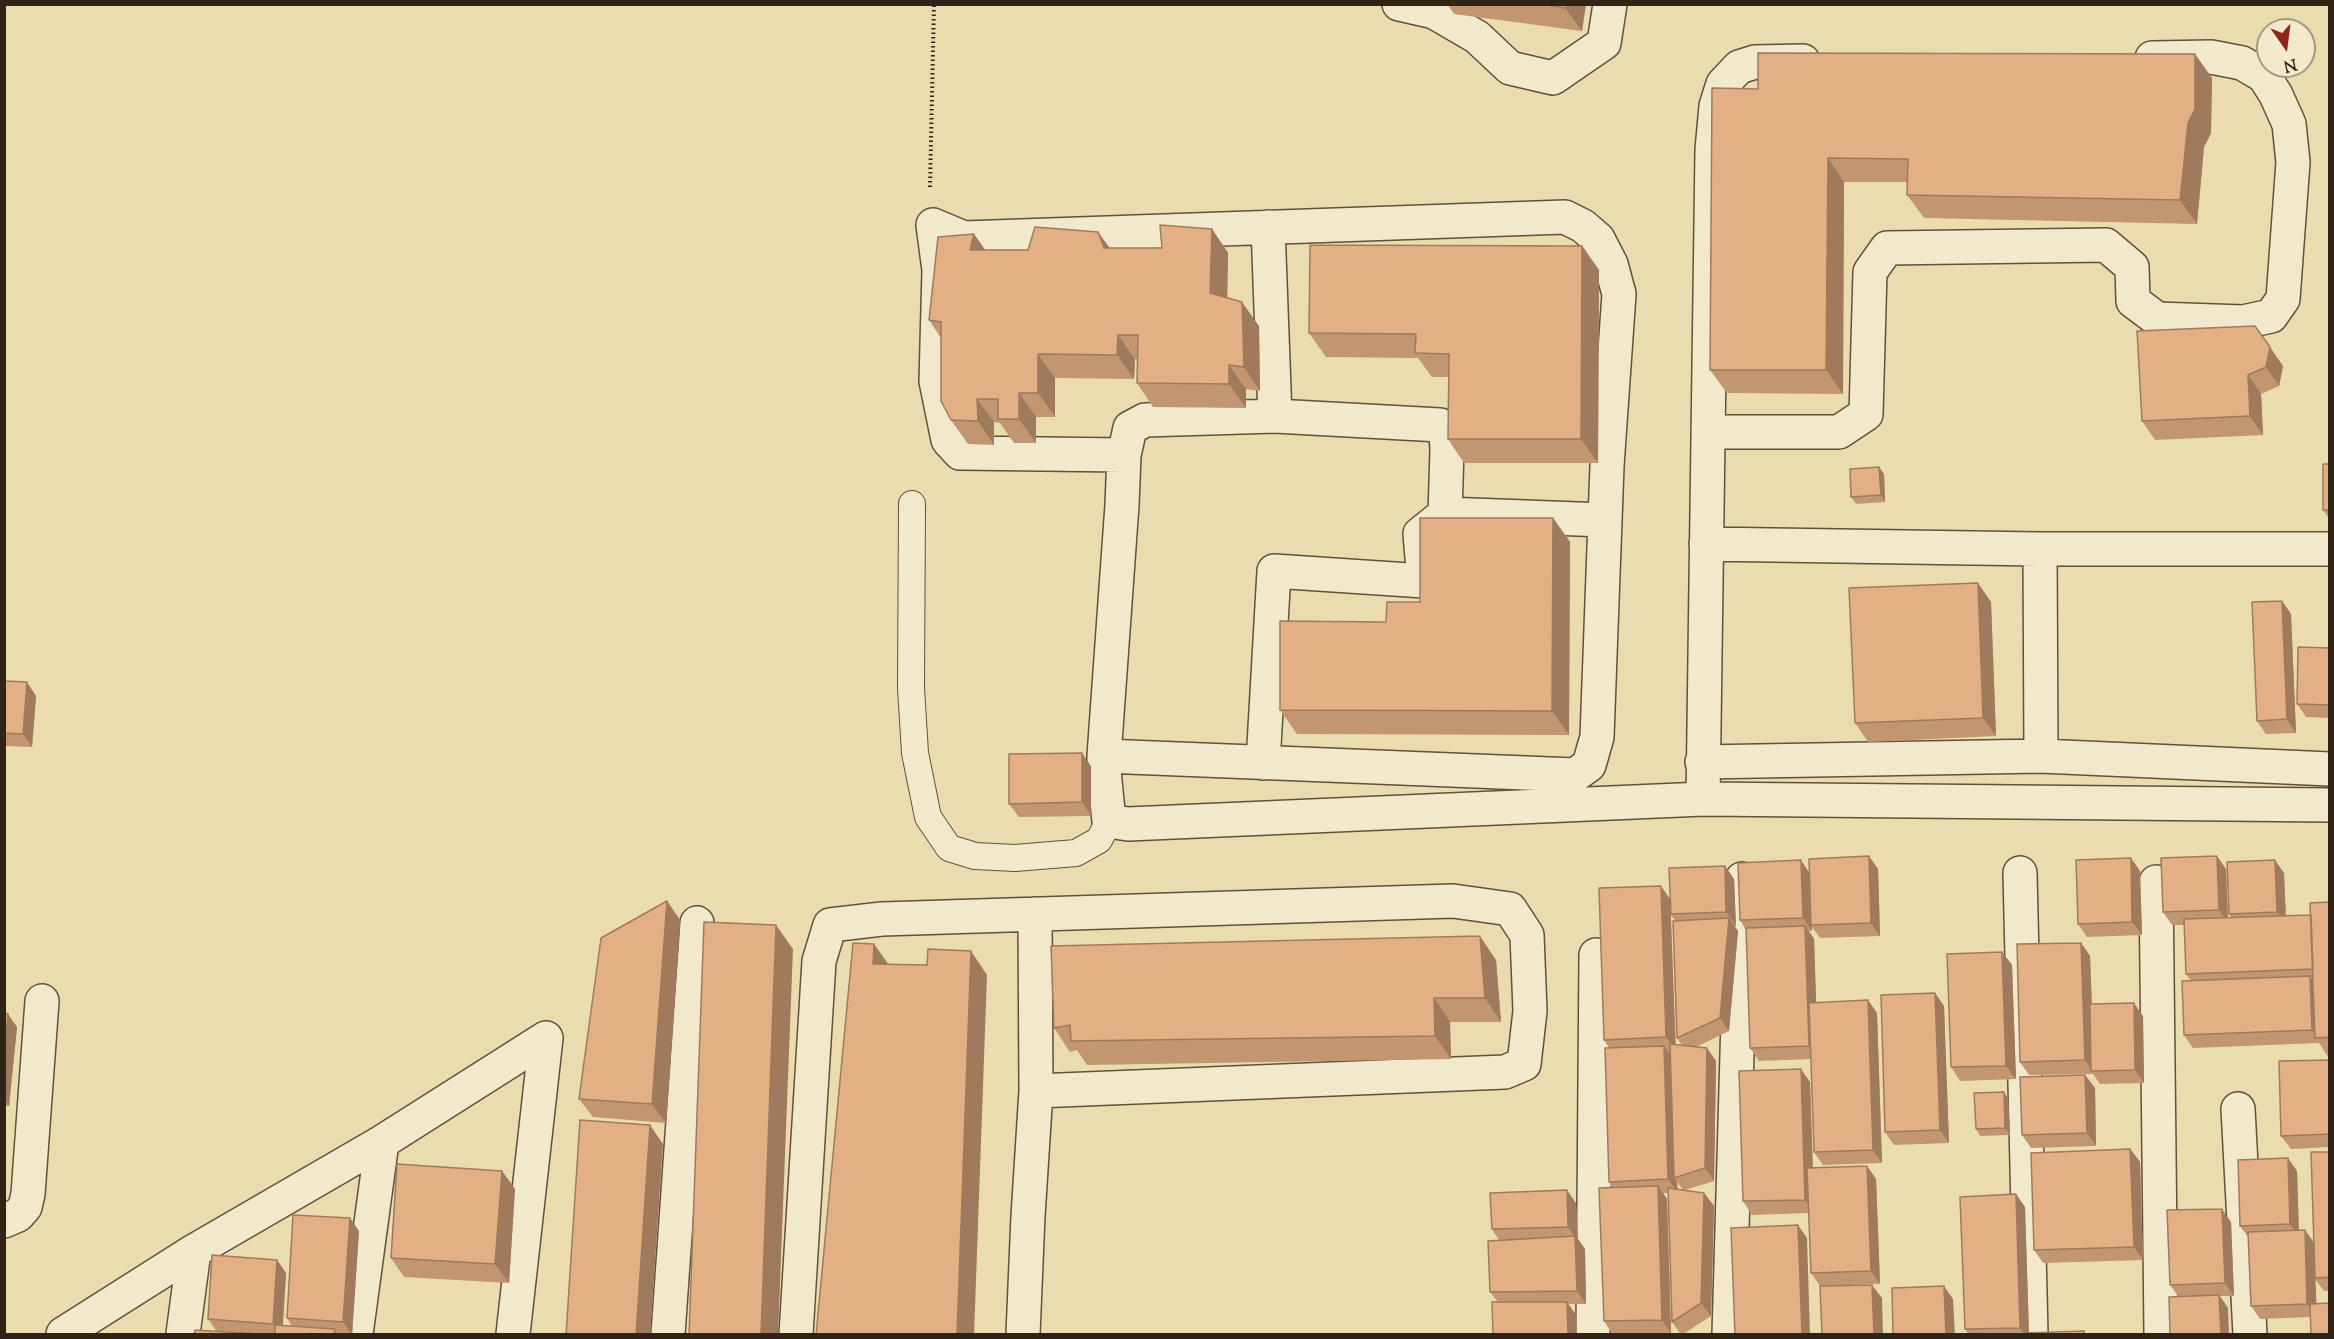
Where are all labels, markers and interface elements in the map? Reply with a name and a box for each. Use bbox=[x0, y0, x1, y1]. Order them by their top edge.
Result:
north arrow bbox=[2256, 18, 2316, 78]
text: N bbox=[2281, 51, 2299, 77]

